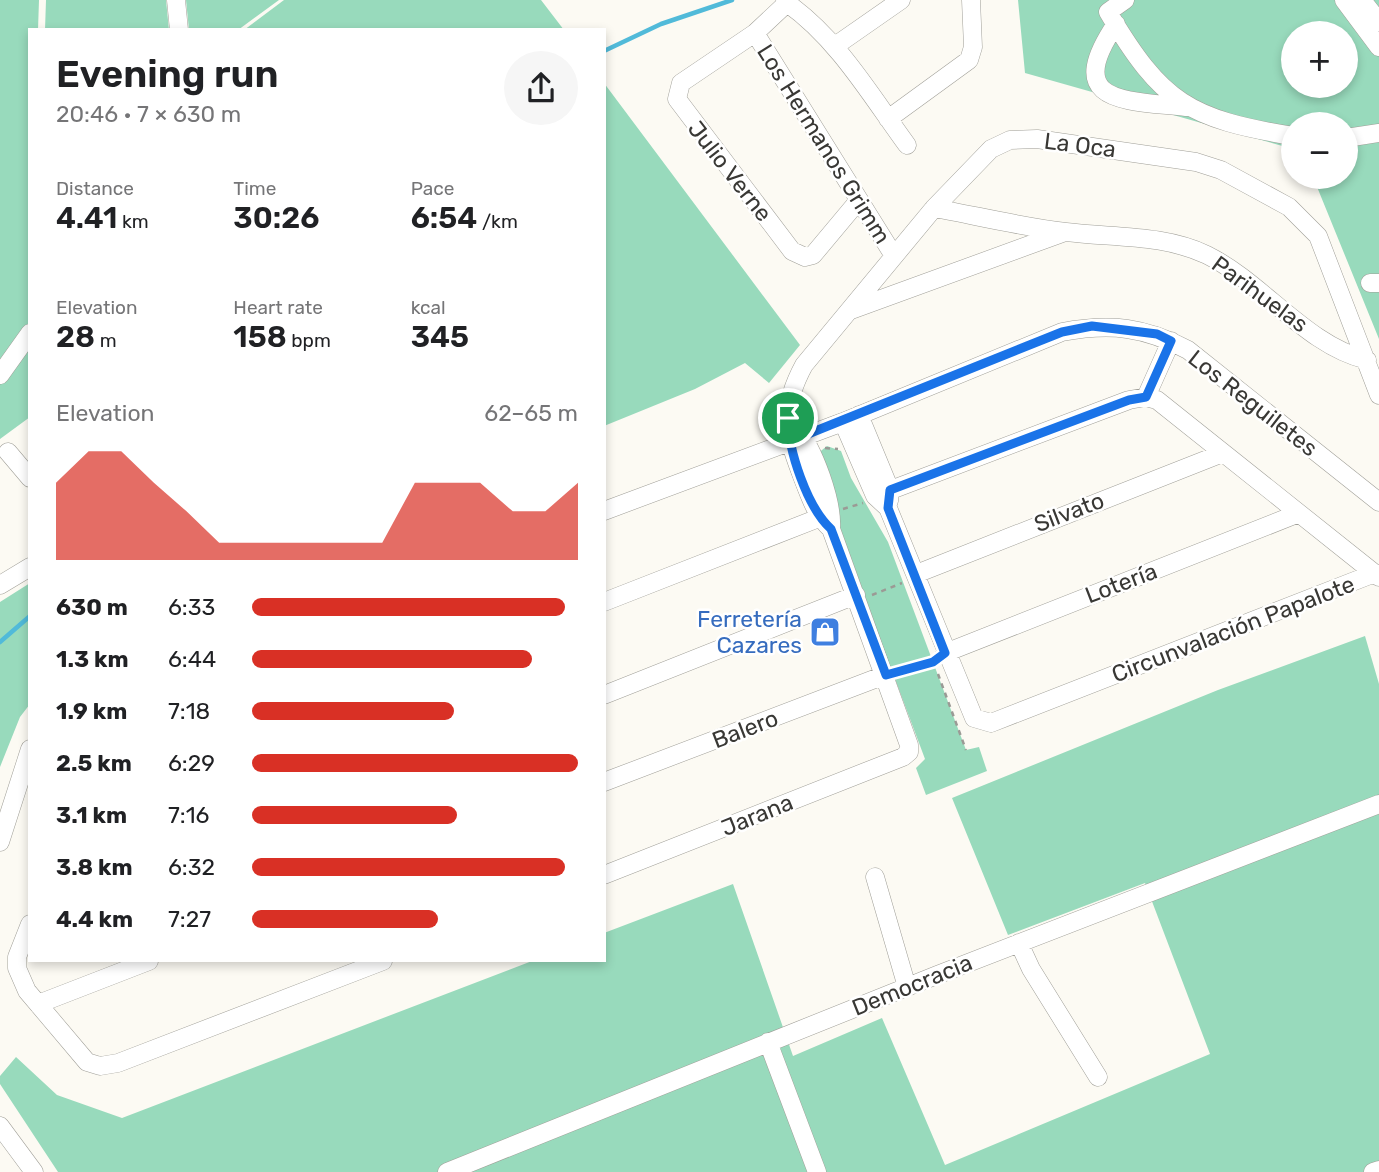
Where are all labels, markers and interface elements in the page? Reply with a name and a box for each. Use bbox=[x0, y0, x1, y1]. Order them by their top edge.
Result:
map controls bbox=[1281, 21, 1358, 189]
button: + bbox=[1281, 21, 1358, 98]
street label: Los Hermanos Grimm bbox=[751, 39, 897, 249]
text: Evening run bbox=[56, 51, 279, 97]
button: share bbox=[504, 51, 578, 125]
text: 20:46 · 7 × 630 m bbox=[56, 100, 241, 128]
button: − bbox=[1281, 112, 1358, 189]
street label: Julio Verne bbox=[682, 115, 778, 227]
street label: La Oca bbox=[1042, 127, 1118, 163]
text: Distance bbox=[56, 177, 134, 200]
text: Time bbox=[233, 177, 276, 200]
text: Pace bbox=[411, 177, 454, 200]
text: 4.41 bbox=[56, 200, 117, 236]
text: 30:26 bbox=[233, 200, 319, 236]
text: 6:54 bbox=[411, 200, 477, 236]
text: km bbox=[117, 210, 149, 233]
text: /km bbox=[477, 210, 518, 233]
street label: Parihuelas bbox=[1206, 250, 1314, 338]
text: Elevation bbox=[56, 296, 137, 319]
text: Heart rate bbox=[233, 296, 323, 319]
text: kcal bbox=[411, 296, 446, 319]
text: 28 bbox=[56, 319, 95, 355]
text: 158 bbox=[233, 319, 287, 355]
text: 345 bbox=[411, 319, 469, 355]
text: m bbox=[95, 329, 117, 352]
text: bpm bbox=[287, 329, 331, 352]
street label: Los Reguiletes bbox=[1183, 344, 1323, 462]
pin bbox=[758, 388, 818, 448]
text: Elevation bbox=[56, 399, 155, 427]
text: 62–65 m bbox=[484, 399, 578, 427]
icon: arrive bbox=[769, 399, 807, 437]
street label: Silvato bbox=[1030, 486, 1108, 538]
street label: Lotería bbox=[1081, 557, 1161, 609]
street label: Circunvalación Papalote bbox=[1108, 570, 1358, 688]
text: 630 m bbox=[56, 593, 128, 621]
text: 6:33 bbox=[168, 593, 215, 621]
place label: Ferretería Cazares bbox=[697, 605, 802, 659]
shop icon: Ferretería Cazares bbox=[808, 615, 842, 649]
text: 1.3 km bbox=[56, 645, 129, 673]
text: 6:44 bbox=[168, 645, 216, 673]
text: 1.9 km bbox=[56, 697, 127, 725]
text: 7:18 bbox=[168, 697, 210, 725]
street label: Balero bbox=[708, 704, 782, 754]
text: 2.5 km bbox=[56, 749, 132, 777]
text: 6:29 bbox=[168, 749, 215, 777]
street label: Jarana bbox=[717, 788, 797, 842]
text: 3.1 km bbox=[56, 801, 127, 829]
text: 7:16 bbox=[168, 801, 209, 829]
text: 3.8 km bbox=[56, 853, 133, 881]
text: 6:32 bbox=[168, 853, 215, 881]
text: 4.4 km bbox=[56, 905, 133, 933]
text: 7:27 bbox=[168, 905, 211, 933]
street label: Democracia bbox=[848, 948, 976, 1022]

